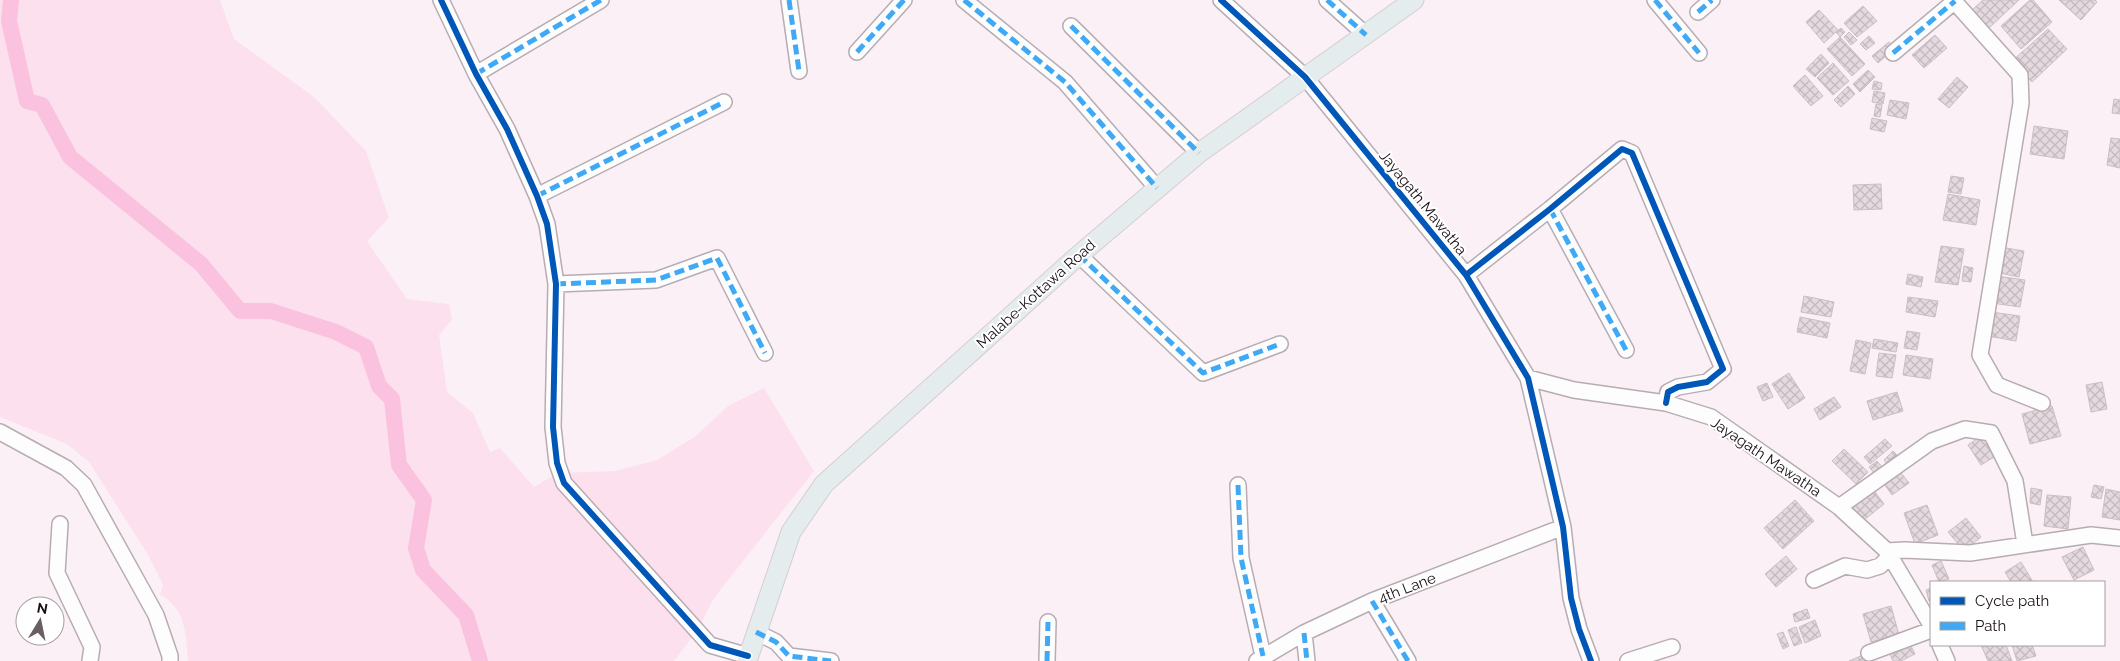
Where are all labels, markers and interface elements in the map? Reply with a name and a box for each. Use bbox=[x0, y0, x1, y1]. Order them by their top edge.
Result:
street label: Jayagath Mawatha bbox=[1375, 147, 1471, 259]
street label: Malabe-Kottawa Road bbox=[973, 236, 1099, 352]
street label: Jayagath Mawatha bbox=[1707, 413, 1825, 501]
street label: 4th Lane bbox=[1376, 569, 1439, 607]
legend bbox=[1930, 581, 2105, 646]
text: Cycle path bbox=[1975, 592, 2049, 610]
north arrow bbox=[15, 596, 65, 646]
text: N bbox=[36, 599, 49, 617]
text: Path bbox=[1975, 617, 2006, 635]

